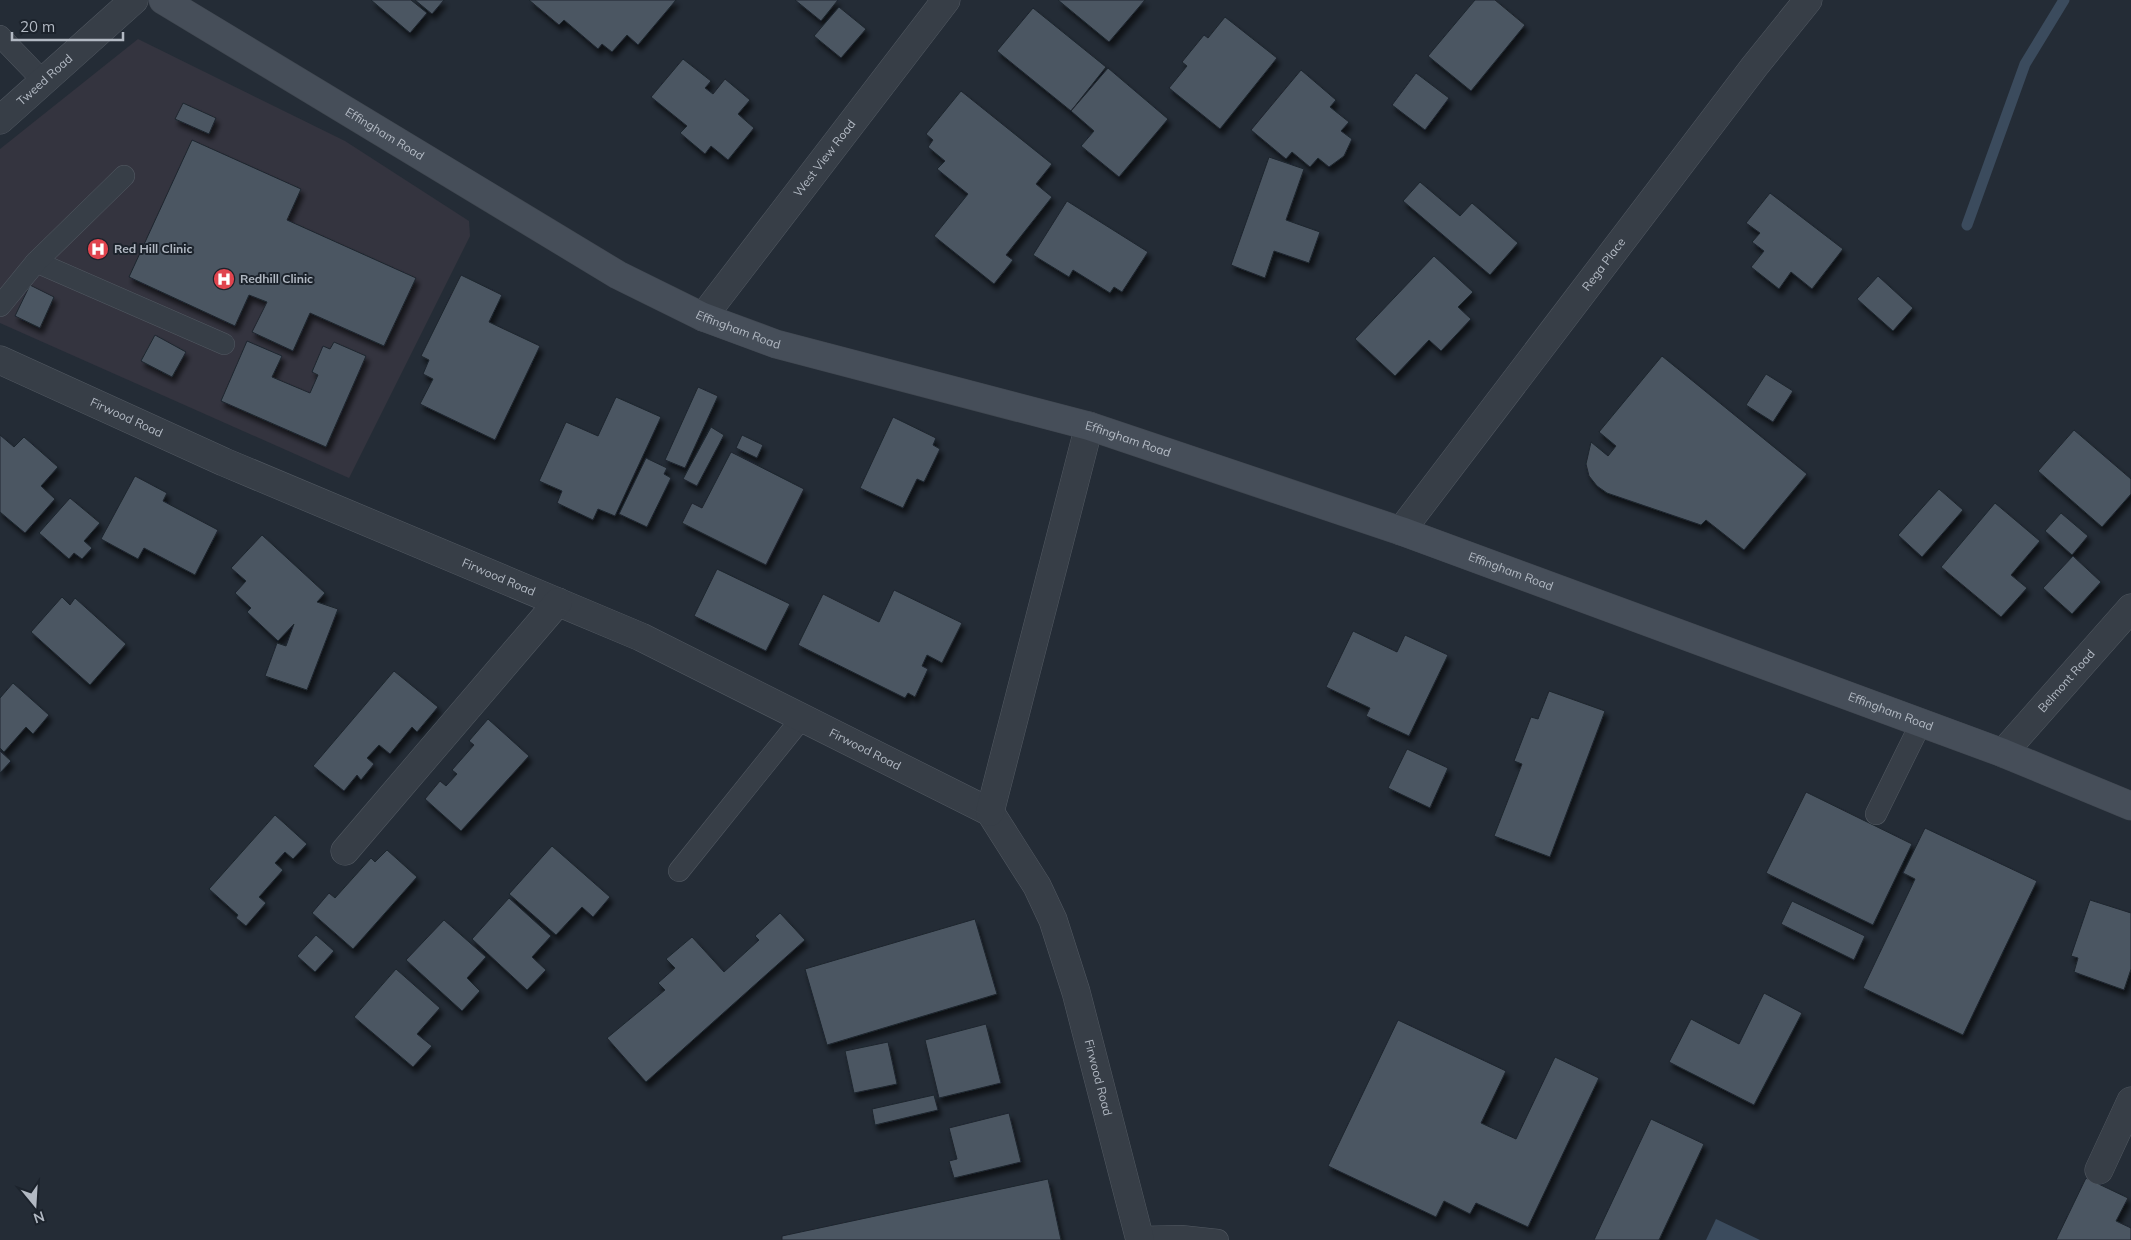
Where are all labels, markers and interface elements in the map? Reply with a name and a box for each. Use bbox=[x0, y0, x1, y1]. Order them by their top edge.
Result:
scale bar bbox=[12, 10, 124, 42]
text: 20 m bbox=[20, 17, 55, 36]
street label: Tweed Road bbox=[13, 51, 75, 108]
street label: Effingham Road bbox=[343, 104, 427, 163]
street label: West View Road bbox=[790, 116, 859, 199]
street label: Rega Place bbox=[1579, 235, 1628, 294]
hospital icon: Red Hill Clinic bbox=[86, 237, 110, 261]
place label: Red Hill Clinic bbox=[114, 241, 192, 256]
hospital icon: Redhill Clinic bbox=[212, 267, 236, 291]
place label: Redhill Clinic bbox=[240, 271, 313, 286]
street label: Effingham Road bbox=[693, 307, 782, 352]
street label: Firwood Road bbox=[88, 394, 165, 440]
street label: Effingham Road bbox=[1084, 417, 1173, 460]
street label: Effingham Road bbox=[1466, 548, 1555, 594]
street label: Firwood Road bbox=[460, 555, 538, 599]
street label: Belmont Road bbox=[2034, 646, 2098, 715]
street label: Effingham Road bbox=[1846, 689, 1935, 734]
street label: Firwood Road bbox=[827, 725, 904, 773]
street label: Firwood Road bbox=[1082, 1038, 1116, 1117]
north arrow bbox=[10, 1180, 60, 1230]
text: N bbox=[31, 1207, 47, 1228]

